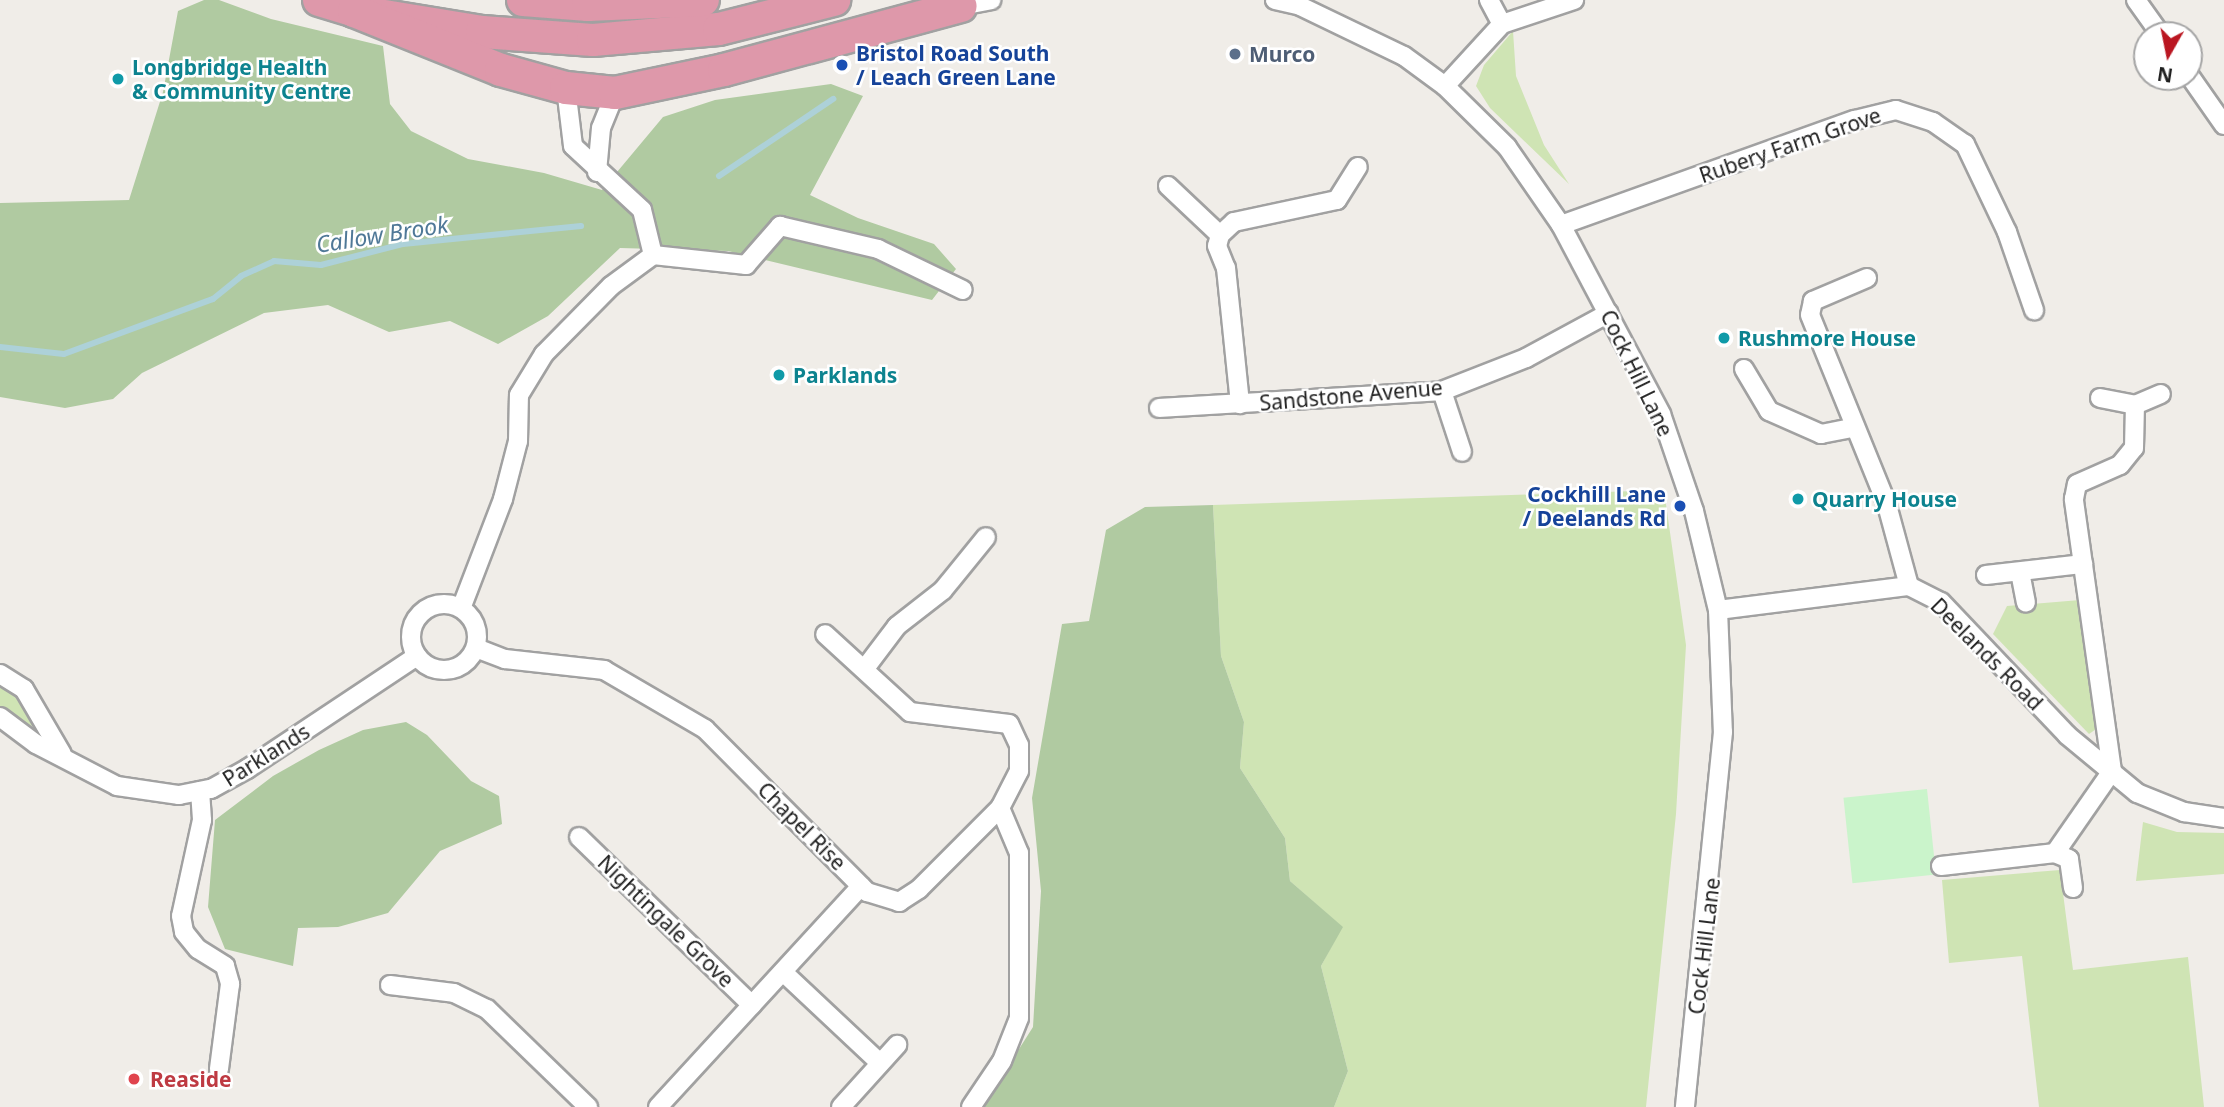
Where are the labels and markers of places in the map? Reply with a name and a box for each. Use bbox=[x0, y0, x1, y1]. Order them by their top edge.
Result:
place label: Bristol Road South / Leach Green Lane bbox=[856, 40, 1056, 90]
place label: Murco bbox=[1249, 41, 1315, 67]
marker: Murco bbox=[1227, 46, 1243, 62]
place label: Longbridge Health & Community Centre bbox=[132, 54, 351, 104]
marker: Bristol Road South / Leach Green Lane bbox=[834, 57, 850, 73]
marker: Longbridge Health & Community Centre bbox=[110, 71, 126, 87]
place label: Rushmore House bbox=[1738, 325, 1916, 351]
marker: Rushmore House bbox=[1716, 330, 1732, 346]
place label: Parklands bbox=[793, 362, 897, 388]
marker: Parklands bbox=[771, 367, 787, 383]
place label: Cockhill Lane / Deelands Rd bbox=[1523, 481, 1666, 531]
place label: Quarry House bbox=[1812, 486, 1957, 512]
marker: Quarry House bbox=[1790, 491, 1806, 507]
marker: Cockhill Lane / Deelands Rd bbox=[1672, 498, 1688, 514]
place label: Reaside bbox=[150, 1066, 232, 1092]
marker: Reaside bbox=[124, 1069, 144, 1089]

